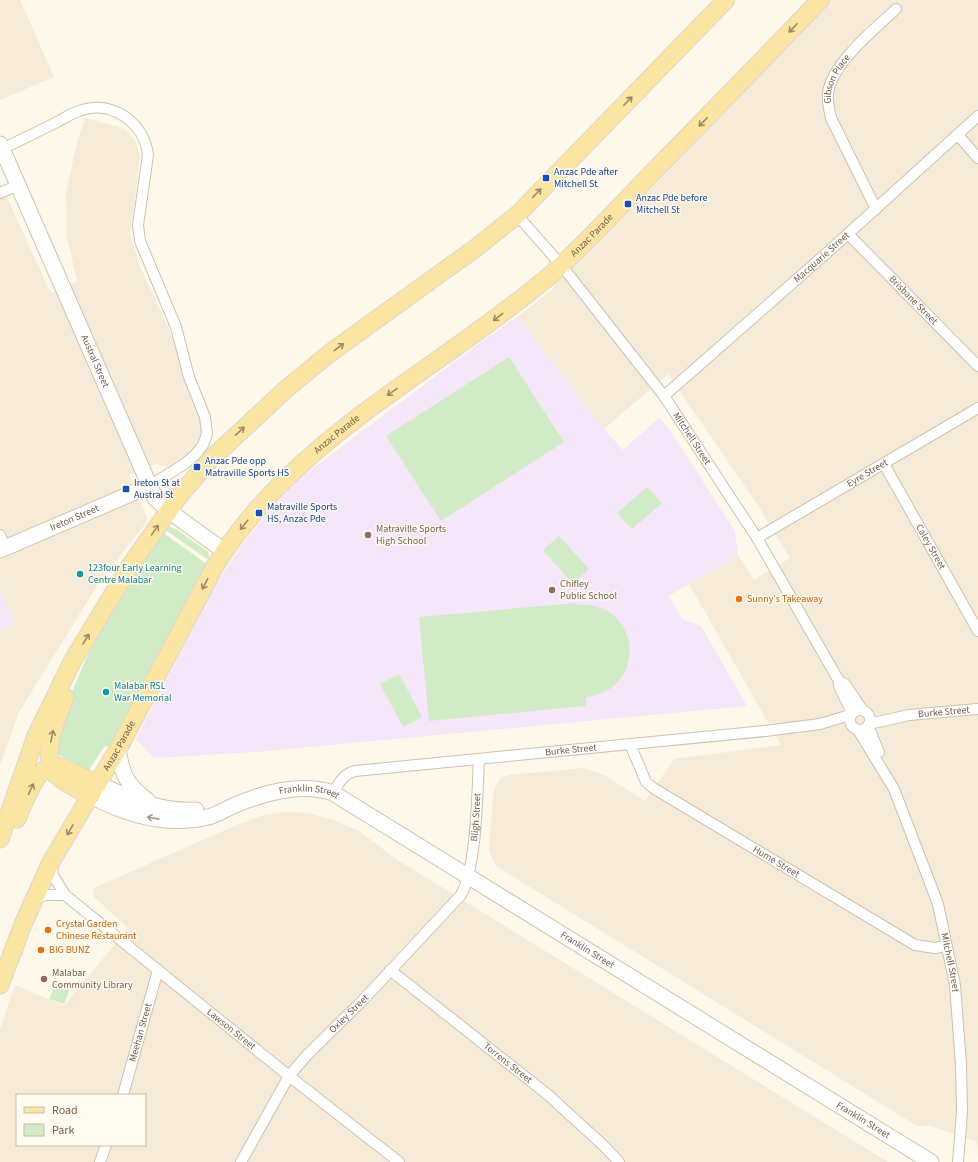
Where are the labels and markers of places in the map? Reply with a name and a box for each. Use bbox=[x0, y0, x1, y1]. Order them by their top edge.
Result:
place label: Anzac Pde after Mitchell St bbox=[554, 165, 618, 191]
marker: Anzac Pde after Mitchell St bbox=[541, 173, 551, 183]
place label: Anzac Pde before Mitchell St bbox=[636, 191, 708, 217]
marker: Anzac Pde before Mitchell St bbox=[623, 199, 633, 209]
place label: Anzac Pde opp Matraville Sports HS bbox=[205, 454, 289, 480]
marker: Anzac Pde opp Matraville Sports HS bbox=[192, 462, 202, 472]
place label: Ireton St at Austral St bbox=[134, 476, 180, 502]
marker: Ireton St at Austral St bbox=[121, 484, 131, 494]
place label: Matraville Sports HS, Anzac Pde bbox=[267, 500, 337, 526]
marker: Matraville Sports HS, Anzac Pde bbox=[254, 508, 264, 518]
place label: Matraville Sports High School bbox=[376, 522, 446, 548]
marker: Matraville Sports High School bbox=[363, 530, 373, 540]
place label: 123four Early Learning Centre Malabar bbox=[88, 561, 182, 587]
marker: 123four Early Learning Centre Malabar bbox=[75, 569, 85, 579]
place label: Chifley Public School bbox=[560, 577, 617, 603]
marker: Chifley Public School bbox=[547, 585, 557, 595]
place label: Sunny's Takeaway bbox=[747, 592, 823, 606]
marker: Sunny's Takeaway bbox=[734, 594, 744, 604]
place label: Malabar RSL War Memorial bbox=[114, 679, 172, 705]
marker: Malabar RSL War Memorial bbox=[101, 687, 111, 697]
place label: Crystal Garden Chinese Restaurant bbox=[56, 917, 137, 943]
marker: Crystal Garden Chinese Restaurant bbox=[43, 925, 53, 935]
place label: BIG BUNZ bbox=[49, 943, 90, 957]
marker: BIG BUNZ bbox=[36, 945, 46, 955]
place label: Malabar Community Library bbox=[52, 966, 133, 992]
marker: Malabar Community Library bbox=[39, 974, 49, 984]

